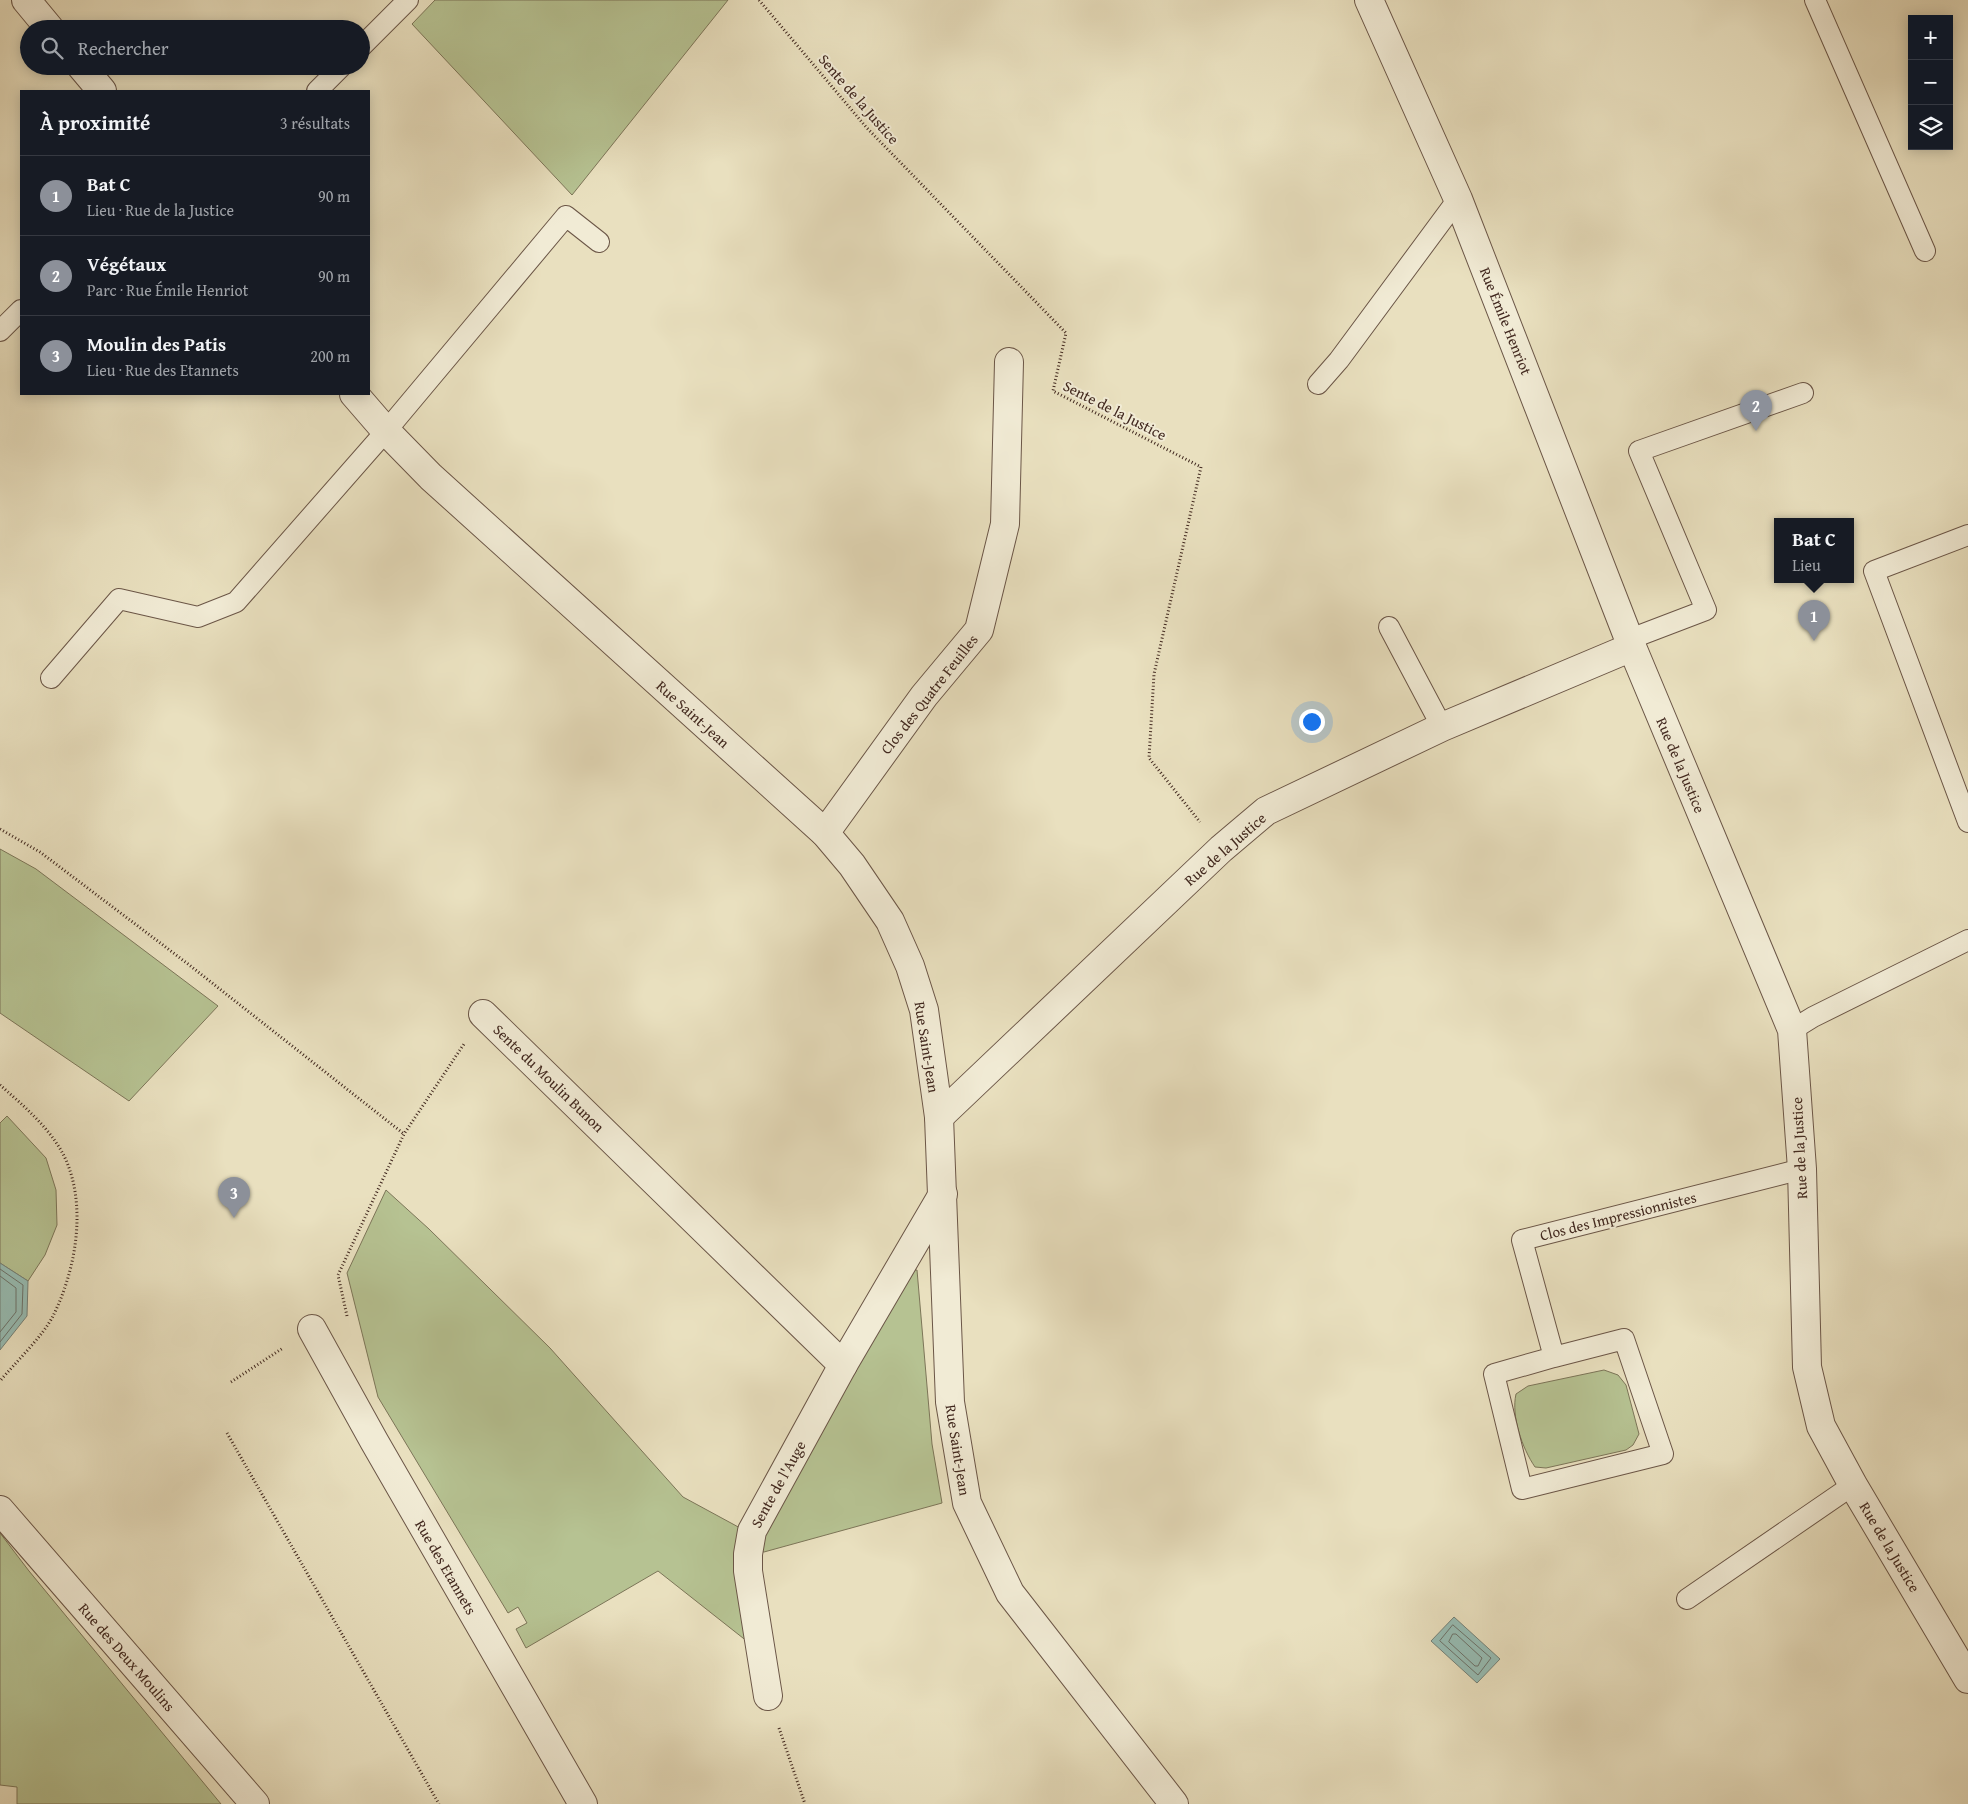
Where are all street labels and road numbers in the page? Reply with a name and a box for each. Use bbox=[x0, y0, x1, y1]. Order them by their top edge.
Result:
street label: Sente de la Justice bbox=[814, 49, 904, 149]
street label: Rue Émile Henriot bbox=[1475, 264, 1537, 379]
street label: Sente de la Justice bbox=[1060, 375, 1170, 445]
street label: Clos des Quatre Feuilles bbox=[875, 630, 983, 758]
street label: Rue Saint-Jean bbox=[652, 675, 735, 753]
street label: Rue de la Justice bbox=[1651, 714, 1711, 816]
street label: Rue de la Justice bbox=[1180, 808, 1270, 890]
street label: Rue Saint-Jean bbox=[909, 1000, 945, 1095]
street label: Sente du Moulin Bunon bbox=[489, 1019, 610, 1137]
street label: Rue de la Justice bbox=[1786, 1096, 1812, 1200]
street label: Clos des Impressionnistes bbox=[1538, 1186, 1698, 1246]
street label: Rue Saint-Jean bbox=[940, 1403, 976, 1498]
street label: Sente de l'Auge bbox=[745, 1437, 811, 1531]
street label: Rue de la Justice bbox=[1855, 1498, 1925, 1596]
street label: Rue des Etannets bbox=[410, 1516, 482, 1618]
street label: Rue des Deux Moulins bbox=[74, 1598, 180, 1716]

